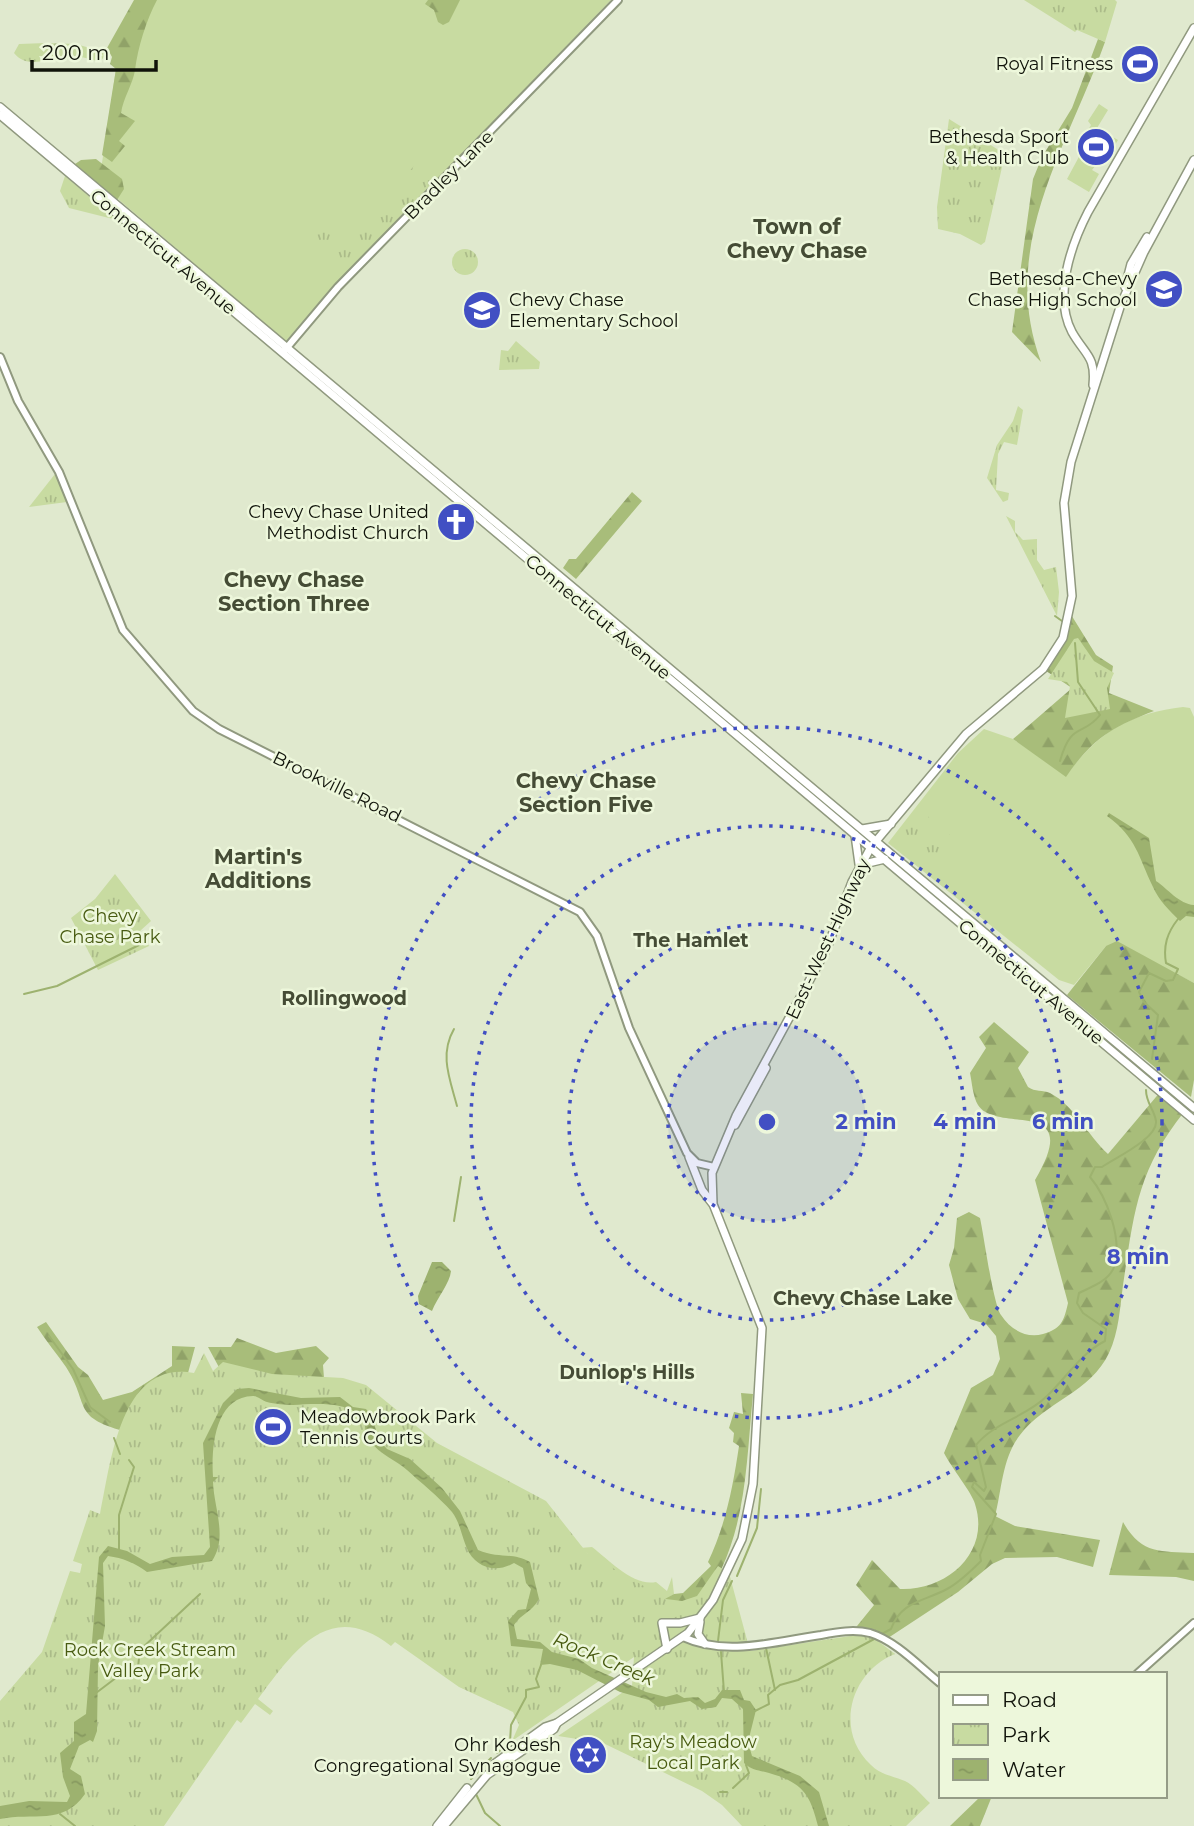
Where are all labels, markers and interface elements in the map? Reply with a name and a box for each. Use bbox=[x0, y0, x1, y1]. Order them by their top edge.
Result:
scale bar bbox=[32, 28, 156, 72]
text: 200 m bbox=[42, 40, 109, 65]
sports icon: Royal Fitness bbox=[1119, 43, 1161, 85]
place label: Royal Fitness bbox=[995, 53, 1113, 75]
street label: Bradley Lane bbox=[400, 126, 498, 224]
place label: Bethesda Sport & Health Club bbox=[929, 126, 1069, 169]
sports icon: Bethesda Sport & Health Club bbox=[1075, 126, 1117, 168]
street label: Connecticut Avenue bbox=[86, 185, 240, 319]
district label: Town of Chevy Chase bbox=[727, 214, 867, 263]
place label: Bethesda-Chevy Chase High School bbox=[968, 268, 1137, 311]
school or university icon: Bethesda-Chevy Chase High School bbox=[1143, 268, 1185, 310]
school or university icon: Chevy Chase Elementary School bbox=[461, 289, 503, 331]
place label: Chevy Chase Elementary School bbox=[509, 289, 679, 332]
place label: Chevy Chase United Methodist Church bbox=[248, 501, 429, 544]
church icon: Chevy Chase United Methodist Church bbox=[435, 501, 477, 543]
street label: Connecticut Avenue bbox=[521, 550, 675, 684]
district label: Chevy Chase Section Three bbox=[218, 567, 370, 616]
street label: Brookville Road bbox=[269, 746, 405, 828]
district label: Chevy Chase Section Five bbox=[516, 768, 656, 817]
district label: Martin's Additions bbox=[204, 844, 311, 893]
street label: East-West Highway bbox=[781, 855, 875, 1023]
park label: Chevy Chase Park bbox=[59, 905, 161, 948]
street label: Connecticut Avenue bbox=[954, 915, 1108, 1049]
district label: The Hamlet bbox=[633, 929, 749, 952]
district label: Rollingwood bbox=[281, 987, 407, 1010]
text: 2 min bbox=[835, 1109, 897, 1134]
text: 4 min bbox=[933, 1109, 997, 1134]
text: 6 min bbox=[1032, 1109, 1094, 1134]
centre of rings bbox=[755, 1110, 779, 1134]
text: 8 min bbox=[1107, 1244, 1169, 1269]
district label: Chevy Chase Lake bbox=[773, 1287, 953, 1310]
district label: Dunlop's Hills bbox=[559, 1361, 695, 1384]
sports icon: Meadowbrook Park Tennis Courts bbox=[252, 1406, 294, 1448]
place label: Meadowbrook Park Tennis Courts bbox=[300, 1406, 476, 1449]
water label: Rock Creek bbox=[550, 1627, 659, 1691]
park label: Rock Creek Stream Valley Park bbox=[64, 1639, 236, 1682]
legend bbox=[939, 1672, 1166, 1798]
text: Road bbox=[1002, 1687, 1057, 1712]
text: Park bbox=[1002, 1722, 1050, 1747]
park label: Ray's Meadow Local Park bbox=[629, 1731, 757, 1774]
place label: Ohr Kodesh Congregational Synagogue bbox=[314, 1734, 561, 1777]
synagogue icon: Ohr Kodesh Congregational Synagogue bbox=[567, 1734, 609, 1776]
text: Water bbox=[1002, 1757, 1066, 1782]

